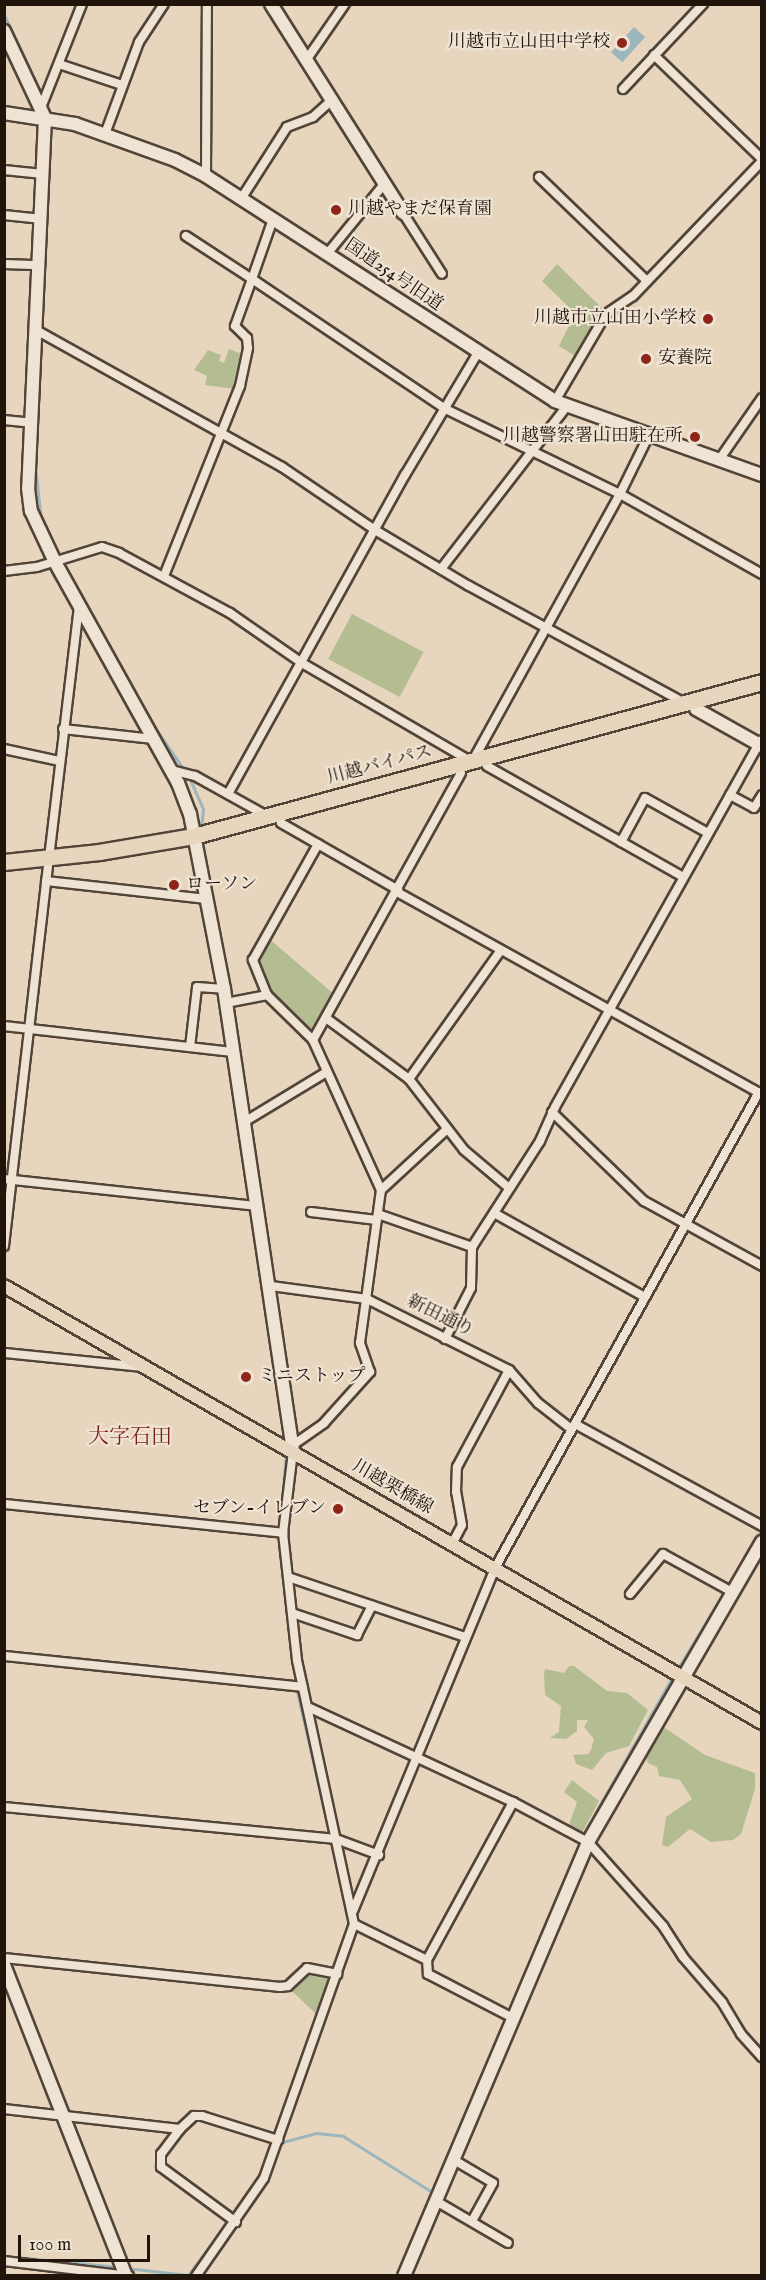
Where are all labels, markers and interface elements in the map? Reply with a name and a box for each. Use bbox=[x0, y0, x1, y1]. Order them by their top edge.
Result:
place label: 川越市立山田中学校 bbox=[448, 32, 610, 54]
marker: 川越市立山田中学校 bbox=[615, 36, 629, 50]
place label: 川越やまだ保育園 bbox=[348, 199, 492, 221]
marker: 川越やまだ保育園 bbox=[329, 203, 343, 217]
street label: 国道254号旧道 bbox=[340, 235, 446, 317]
place label: 川越市立山田小学校 bbox=[534, 308, 696, 330]
marker: 川越市立山田小学校 bbox=[701, 312, 715, 326]
place label: 安養院 bbox=[658, 348, 712, 370]
marker: 安養院 bbox=[639, 352, 653, 366]
place label: 川越警察署山田駐在所 bbox=[503, 426, 683, 448]
marker: 川越警察署山田駐在所 bbox=[688, 430, 702, 444]
street label: 川越バイパス bbox=[325, 742, 435, 790]
place label: ローソン bbox=[186, 874, 258, 896]
marker: ローソン bbox=[167, 878, 181, 892]
street label: 新田通り bbox=[403, 1292, 477, 1342]
place label: ミニストップ bbox=[258, 1366, 366, 1388]
marker: ミニストップ bbox=[239, 1370, 253, 1384]
district label: 大字石田 bbox=[88, 1425, 172, 1451]
street label: 川越栗橋線 bbox=[348, 1456, 436, 1520]
place label: セブン-イレブン bbox=[192, 1498, 326, 1520]
marker: セブン-イレブン bbox=[331, 1502, 345, 1516]
scale bar bbox=[21, 2223, 153, 2261]
text: 100 m bbox=[29, 2234, 71, 2257]

